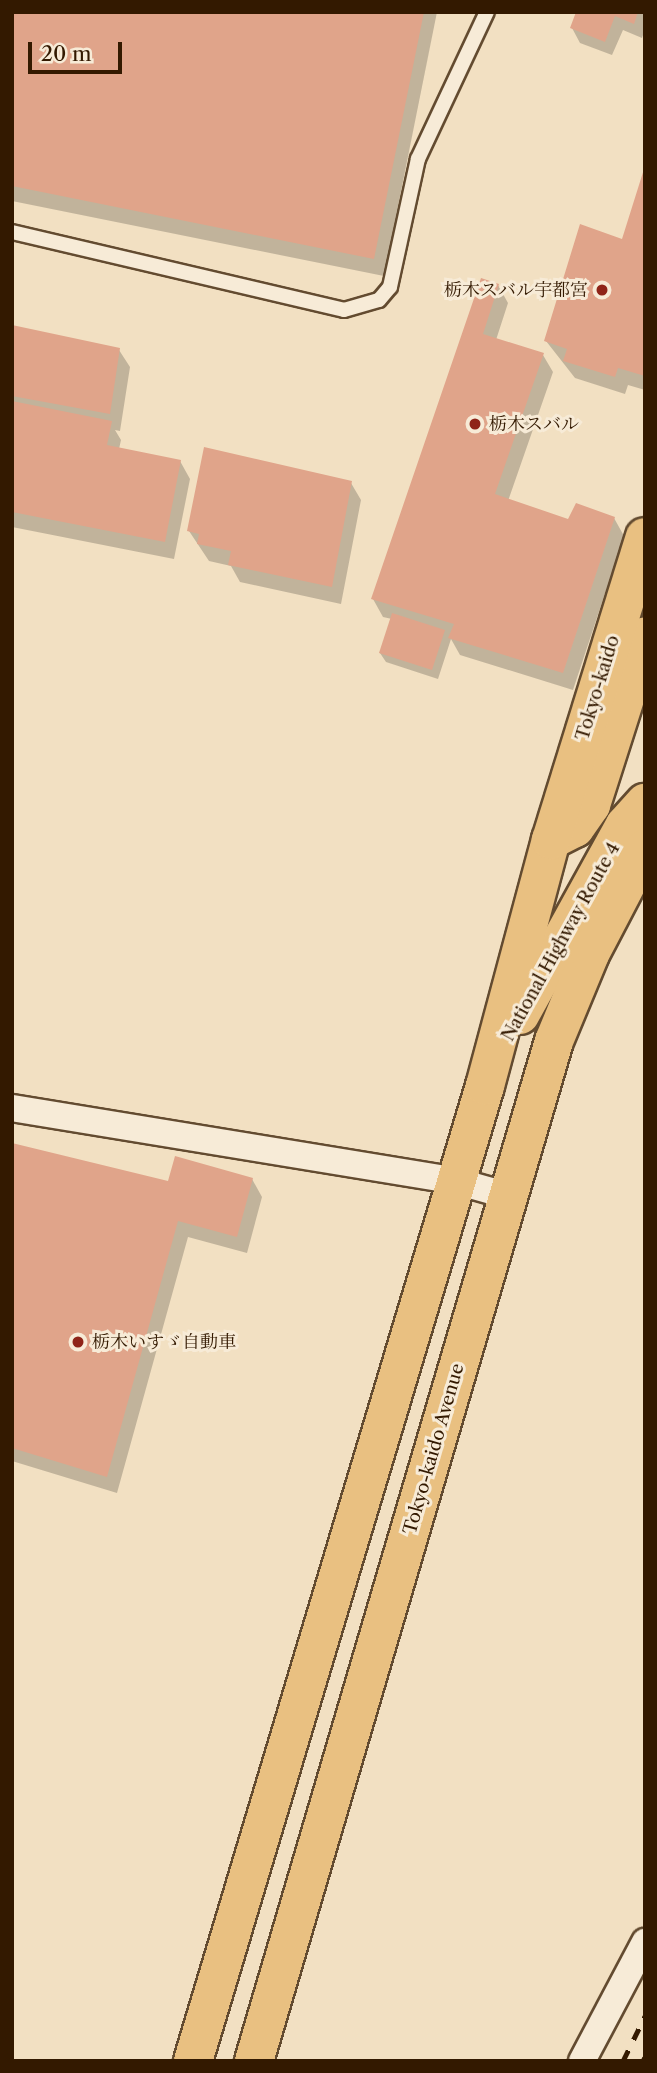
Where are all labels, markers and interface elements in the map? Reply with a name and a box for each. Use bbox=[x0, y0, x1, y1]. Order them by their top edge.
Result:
scale bar bbox=[32, 28, 126, 72]
text: 20 m bbox=[41, 41, 92, 66]
place label: 栃木スバル宇都宮 bbox=[444, 279, 588, 301]
marker: 栃木スバル宇都宮 bbox=[594, 282, 610, 298]
place label: 栃木スバル bbox=[489, 413, 579, 435]
marker: 栃木スバル bbox=[467, 416, 483, 432]
street label: Tokyo-kaido bbox=[572, 633, 624, 743]
street label: National Highway Route 4 bbox=[497, 839, 625, 1045]
place label: 栃木いすゞ自動車 bbox=[92, 1331, 236, 1353]
marker: 栃木いすゞ自動車 bbox=[70, 1334, 86, 1350]
street label: Tokyo-kaido Avenue bbox=[399, 1361, 469, 1537]

